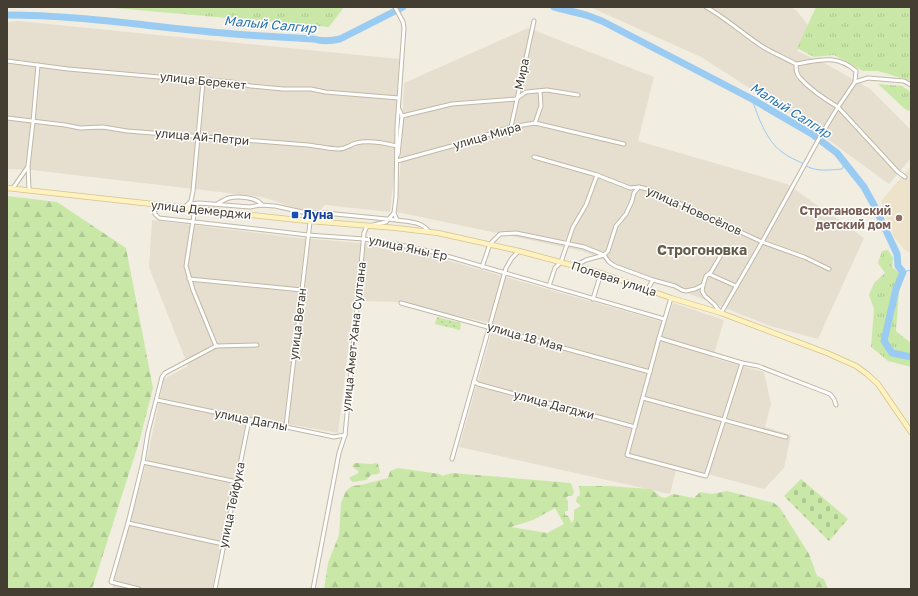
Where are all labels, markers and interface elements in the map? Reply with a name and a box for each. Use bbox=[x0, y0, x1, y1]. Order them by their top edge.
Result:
water label: Малый Салгир bbox=[223, 12, 318, 36]
street label: Мира bbox=[511, 57, 532, 91]
street label: улица Берекет bbox=[159, 69, 247, 93]
water label: Малый Салгир bbox=[748, 79, 835, 142]
street label: улица Мира bbox=[451, 119, 523, 152]
street label: улица Ай-Петри bbox=[154, 125, 250, 148]
street label: улица Новосёлов bbox=[644, 183, 744, 238]
street label: улица Демерджи bbox=[150, 197, 252, 222]
place label: Строгановский детский дом bbox=[800, 203, 891, 232]
place label: Луна bbox=[303, 207, 333, 222]
marker: Луна bbox=[290, 210, 300, 220]
marker: Строгановский детский дом bbox=[894, 213, 904, 223]
street label: улица Яны Ер bbox=[367, 232, 449, 263]
district label: Строгоновка bbox=[657, 241, 747, 258]
street label: Полевая улица bbox=[570, 258, 659, 299]
street label: улица Амет-Хана Султана bbox=[338, 261, 369, 413]
street label: улица Ветан bbox=[286, 287, 309, 361]
street label: улица 18 Мая bbox=[485, 319, 565, 355]
street label: улица Дагджи bbox=[512, 387, 596, 423]
street label: улица Даглы bbox=[213, 405, 289, 434]
street label: улица Тейфука bbox=[215, 460, 248, 549]

